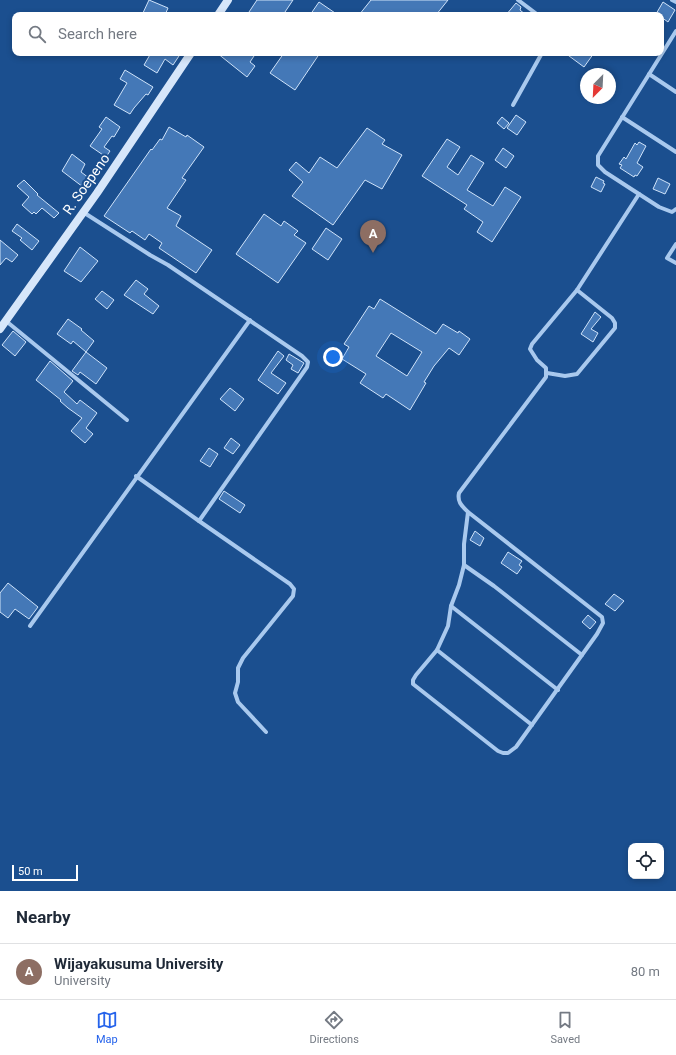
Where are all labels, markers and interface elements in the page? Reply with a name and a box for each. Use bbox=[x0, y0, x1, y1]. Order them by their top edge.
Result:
search box bbox=[12, 12, 664, 56]
icon: search bbox=[26, 23, 48, 45]
text: Search here bbox=[58, 25, 137, 43]
north arrow bbox=[580, 68, 616, 104]
street label: R. Soepeno bbox=[59, 151, 113, 217]
pin: A bbox=[360, 220, 386, 253]
your location bbox=[323, 347, 343, 367]
map controls bbox=[628, 843, 664, 879]
button: locate bbox=[628, 843, 664, 879]
scale bar bbox=[12, 863, 78, 882]
text: 50 m bbox=[18, 865, 43, 878]
text: Nearby bbox=[16, 907, 71, 927]
text: Wijayakusuma University bbox=[54, 955, 223, 973]
text: A bbox=[25, 964, 33, 979]
text: 80 m bbox=[631, 964, 660, 979]
text: University bbox=[54, 973, 111, 988]
tab: Map bbox=[96, 1009, 118, 1046]
tab: Directions bbox=[309, 1009, 359, 1046]
tab: Saved bbox=[550, 1009, 580, 1046]

